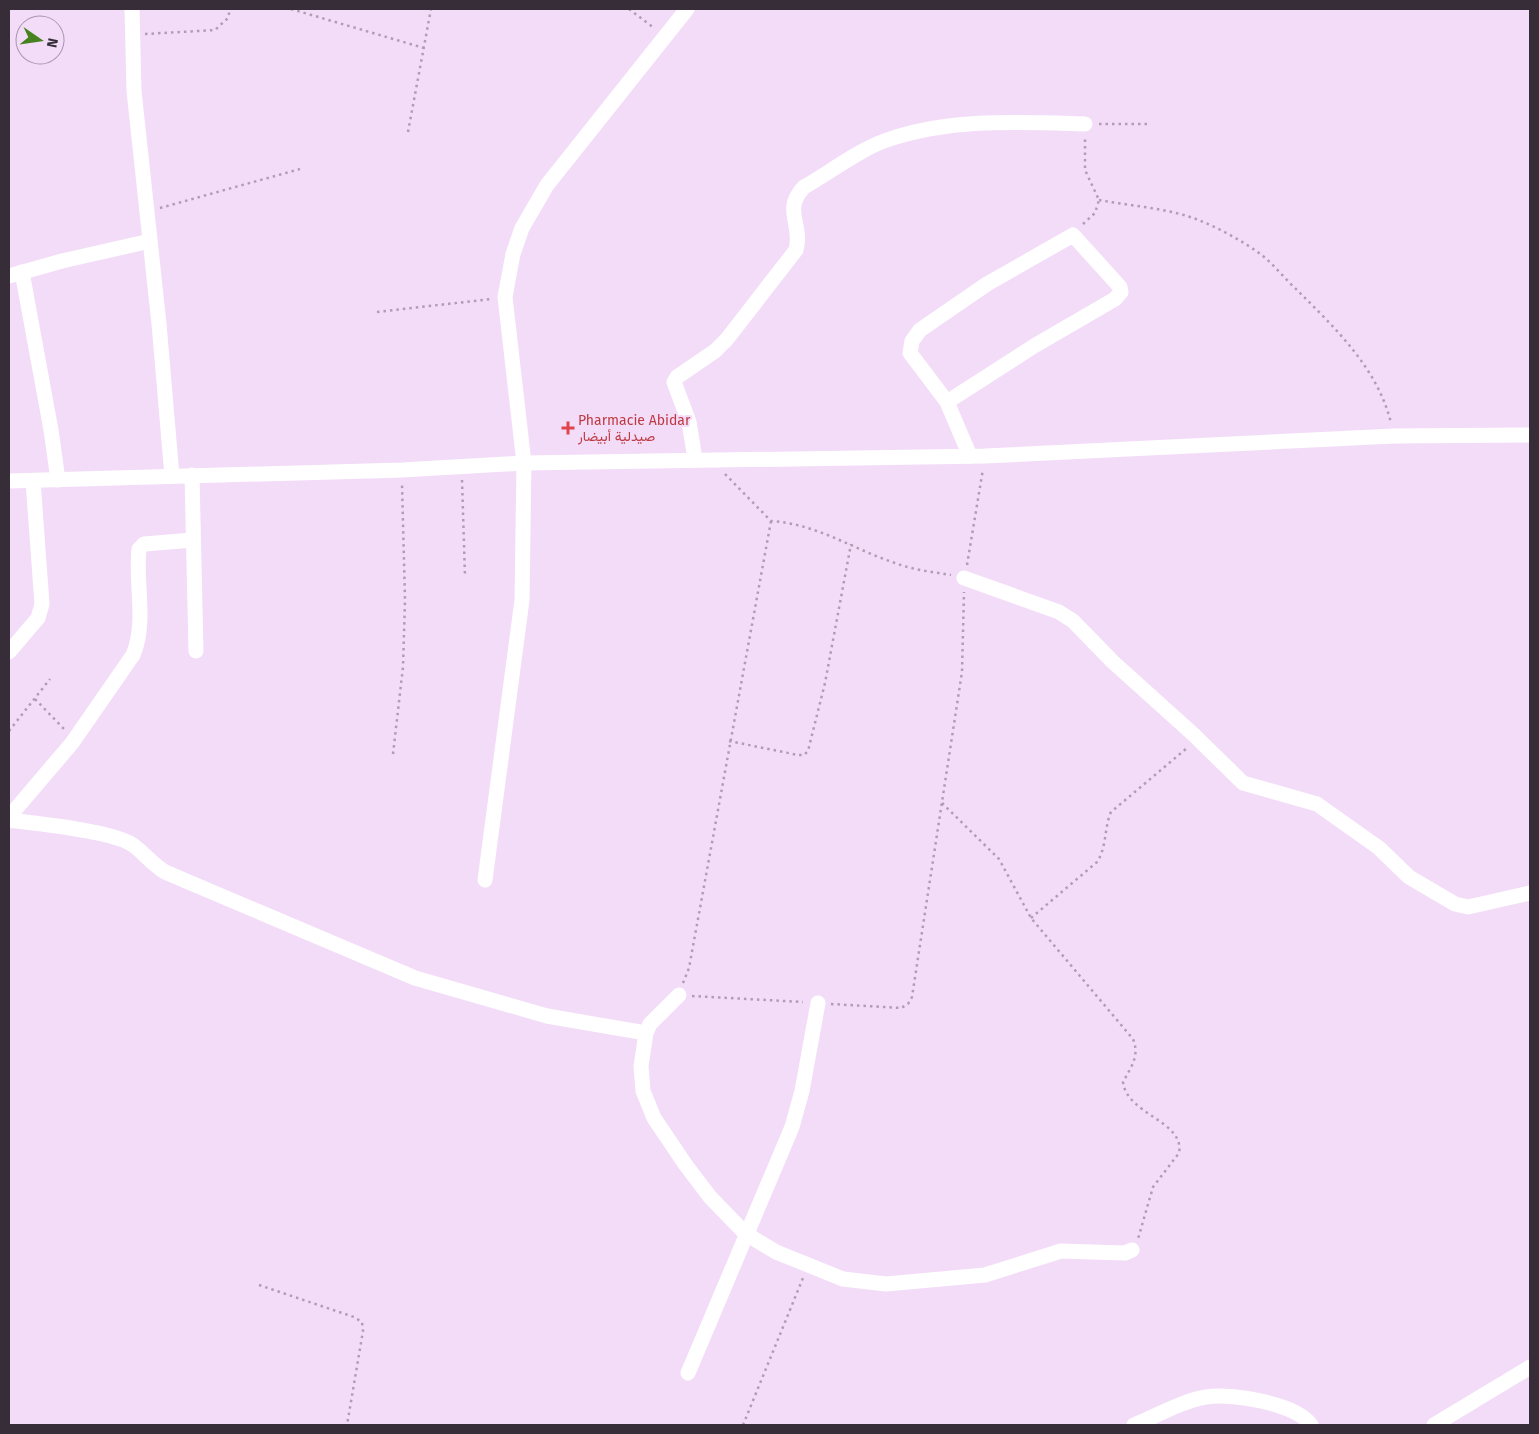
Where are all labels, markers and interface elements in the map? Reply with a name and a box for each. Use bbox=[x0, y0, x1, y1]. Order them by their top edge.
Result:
north arrow bbox=[15, 15, 65, 65]
text: N bbox=[43, 36, 62, 49]
place label: Pharmacie Abidar صيدلية أبيضار bbox=[577, 412, 691, 445]
marker: Pharmacie Abidar صيدلية أبيضار bbox=[562, 422, 574, 434]

